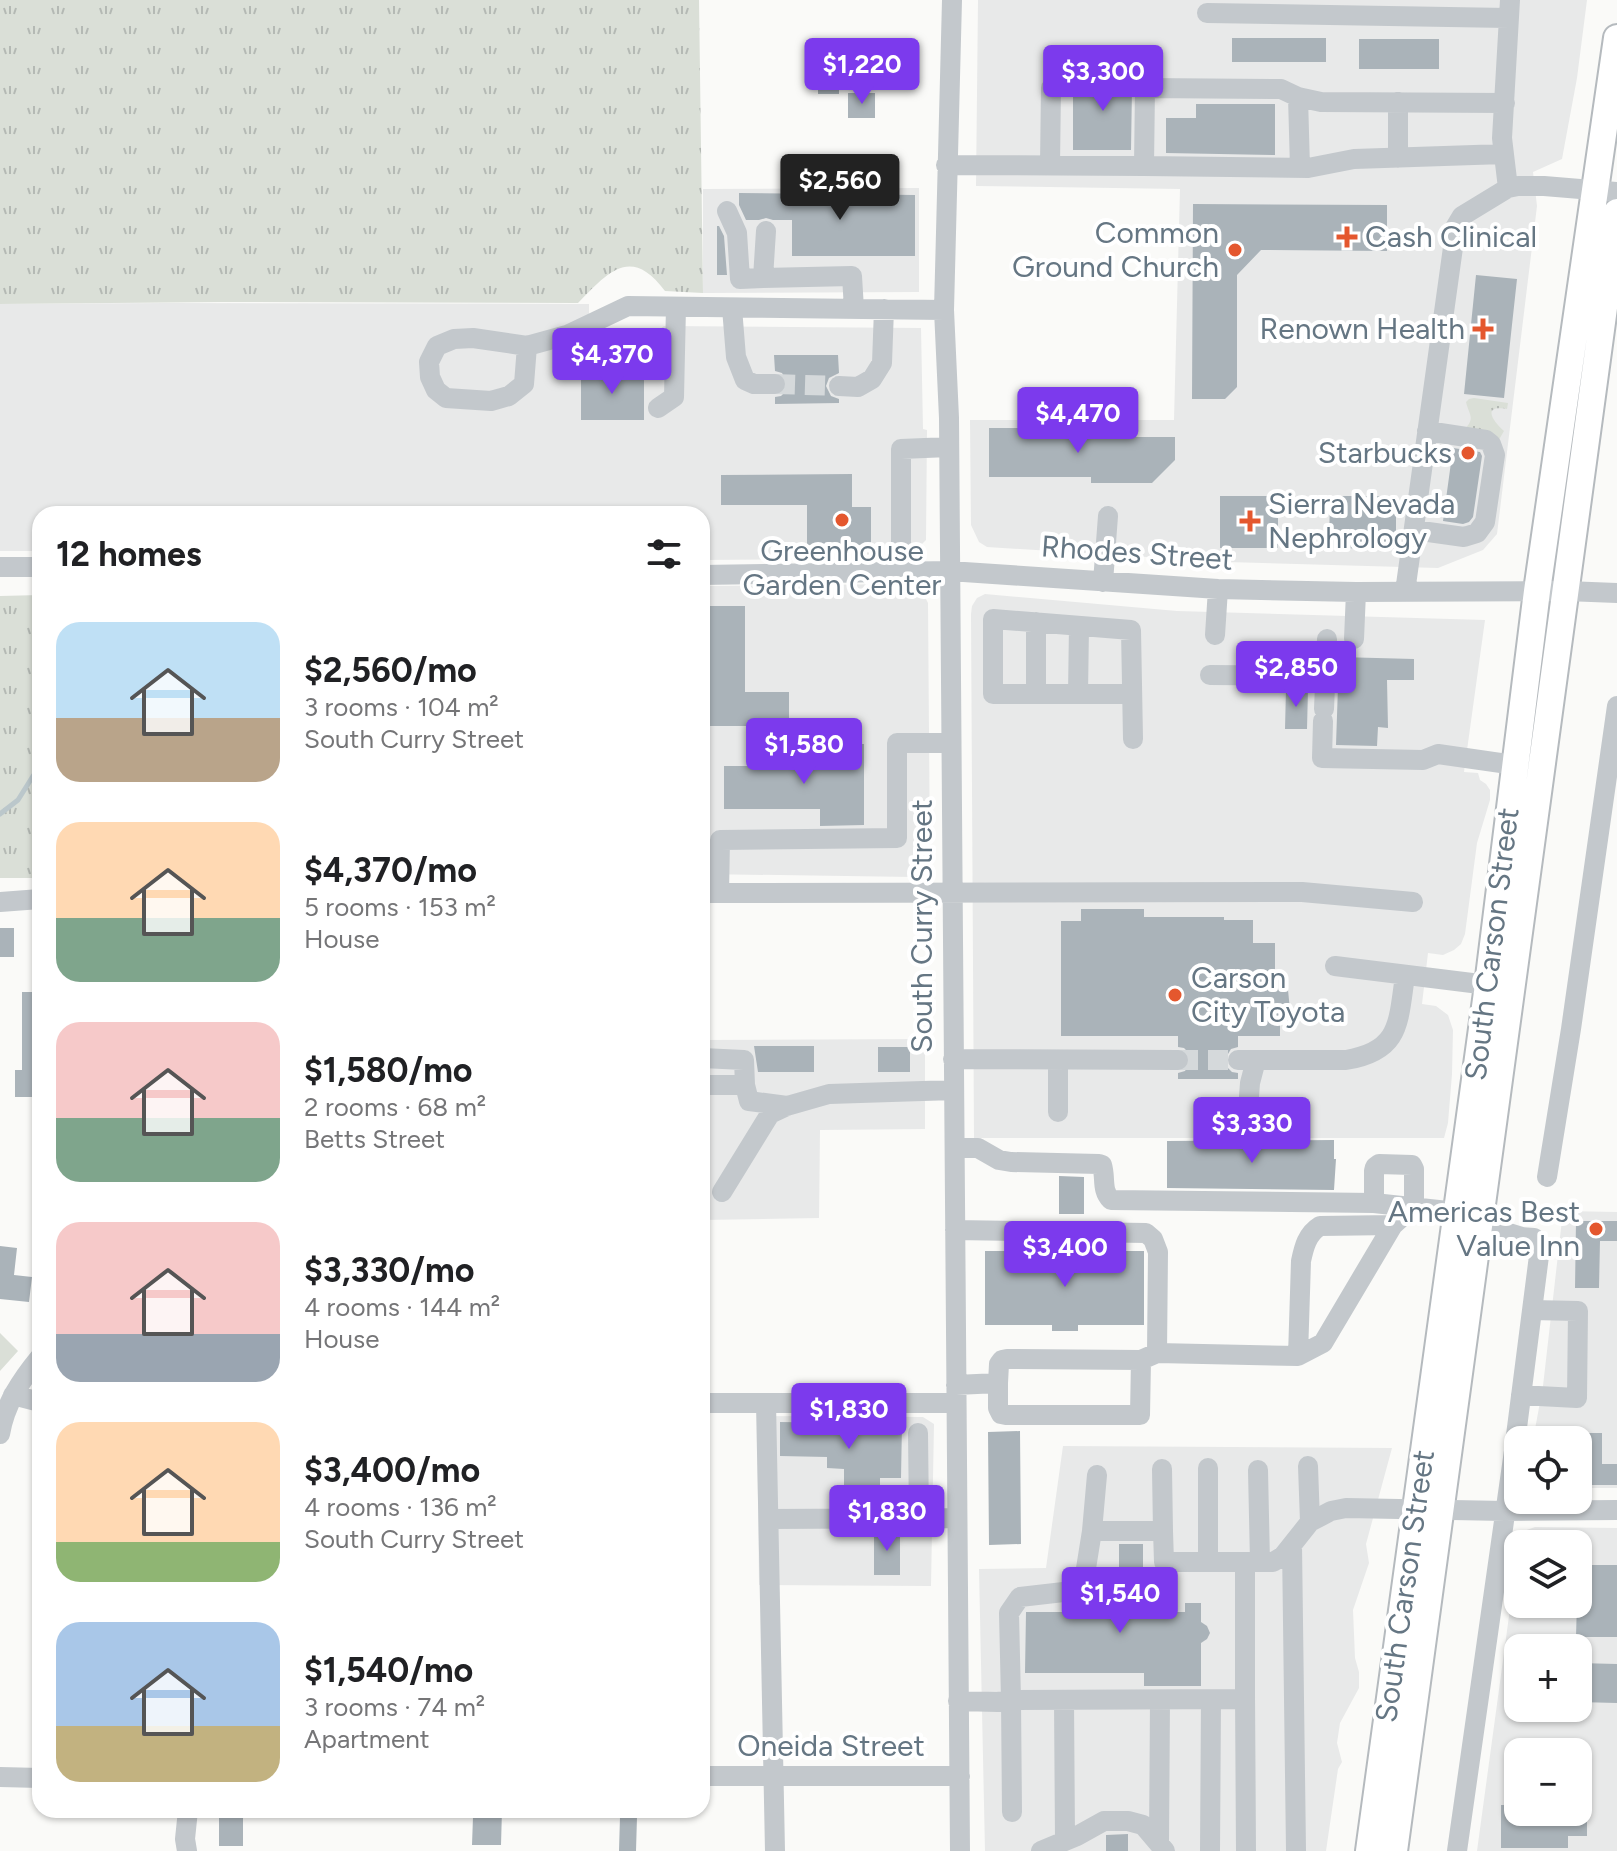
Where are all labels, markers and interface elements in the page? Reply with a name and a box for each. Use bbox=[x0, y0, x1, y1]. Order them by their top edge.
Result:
pin: $1,220 bbox=[797, 38, 927, 106]
pin: $3,300 bbox=[1038, 45, 1168, 113]
text: $1,220 bbox=[822, 48, 902, 80]
text: $3,300 bbox=[1061, 55, 1145, 87]
pin: $2,560 bbox=[775, 154, 905, 222]
text: $2,560 bbox=[798, 164, 882, 196]
place label: Common Ground Church bbox=[1012, 214, 1219, 285]
place label: Cash Clinical bbox=[1365, 218, 1537, 255]
marker: Cash Clinical bbox=[1336, 226, 1358, 248]
marker: Common Ground Church bbox=[1226, 241, 1244, 259]
place label: Renown Health bbox=[1260, 310, 1465, 347]
marker: Renown Health bbox=[1472, 318, 1494, 340]
pin: $4,370 bbox=[547, 328, 677, 396]
text: $4,370 bbox=[570, 338, 654, 370]
pin: $4,470 bbox=[1013, 387, 1143, 455]
text: $4,470 bbox=[1035, 397, 1121, 429]
place label: Starbucks bbox=[1318, 434, 1452, 471]
marker: Starbucks bbox=[1459, 444, 1477, 462]
place label: Sierra Nevada Nephrology bbox=[1268, 485, 1455, 556]
marker: Sierra Nevada Nephrology bbox=[1239, 510, 1261, 532]
marker: Greenhouse Garden Center bbox=[833, 511, 851, 529]
street label: Rhodes Street bbox=[1040, 527, 1234, 578]
icon: filters bbox=[642, 532, 686, 576]
place label: Greenhouse Garden Center bbox=[743, 532, 941, 603]
text: 12 homes bbox=[56, 534, 202, 575]
pin: $2,850 bbox=[1231, 641, 1361, 709]
text: $2,560/mo bbox=[304, 650, 477, 691]
text: $2,850 bbox=[1254, 651, 1338, 683]
icon: home bbox=[120, 654, 216, 750]
text: 3 rooms · 104 m² bbox=[304, 691, 499, 723]
pin: $1,580 bbox=[739, 718, 869, 786]
text: South Curry Street bbox=[304, 723, 524, 755]
text: $1,580 bbox=[764, 728, 844, 760]
street label: South Curry Street bbox=[903, 799, 940, 1053]
street label: South Carson Street bbox=[1456, 805, 1527, 1082]
text: $4,370/mo bbox=[304, 850, 477, 891]
icon: home bbox=[120, 854, 216, 950]
text: 5 rooms · 153 m² bbox=[304, 891, 496, 923]
text: House bbox=[304, 923, 379, 955]
place label: Carson City Toyota bbox=[1191, 959, 1345, 1030]
marker: Carson City Toyota bbox=[1166, 986, 1184, 1004]
text: $1,580/mo bbox=[304, 1050, 473, 1091]
icon: home bbox=[120, 1054, 216, 1150]
text: 2 rooms · 68 m² bbox=[304, 1091, 486, 1123]
pin: $3,330 bbox=[1187, 1097, 1317, 1165]
text: $3,330 bbox=[1211, 1107, 1293, 1139]
text: Betts Street bbox=[304, 1123, 445, 1155]
place label: Americas Best Value Inn bbox=[1388, 1193, 1580, 1264]
marker: Americas Best Value Inn bbox=[1587, 1220, 1605, 1238]
pin: $3,400 bbox=[1000, 1221, 1130, 1289]
text: $3,400 bbox=[1022, 1231, 1108, 1263]
text: $3,330/mo bbox=[304, 1250, 474, 1291]
icon: home bbox=[120, 1254, 216, 1350]
text: 4 rooms · 144 m² bbox=[304, 1291, 500, 1323]
text: House bbox=[304, 1323, 379, 1355]
pin: $1,830 bbox=[784, 1383, 914, 1451]
text: $1,830 bbox=[809, 1393, 889, 1425]
map controls bbox=[1504, 1426, 1592, 1826]
button: locate bbox=[1504, 1426, 1592, 1514]
street label: South Carson Street bbox=[1367, 1447, 1442, 1724]
text: $3,400/mo bbox=[304, 1450, 480, 1491]
icon: home bbox=[120, 1454, 216, 1550]
pin: $1,830 bbox=[822, 1485, 952, 1553]
text: 4 rooms · 136 m² bbox=[304, 1491, 497, 1523]
text: $1,830 bbox=[847, 1495, 927, 1527]
text: South Curry Street bbox=[304, 1523, 524, 1555]
button: layers bbox=[1504, 1530, 1592, 1618]
pin: $1,540 bbox=[1055, 1567, 1185, 1635]
text: $1,540 bbox=[1080, 1577, 1160, 1609]
button: + bbox=[1504, 1634, 1592, 1722]
text: $1,540/mo bbox=[304, 1650, 473, 1691]
icon: home bbox=[120, 1654, 216, 1750]
text: 3 rooms · 74 m² bbox=[304, 1691, 485, 1723]
text: Apartment bbox=[304, 1723, 430, 1755]
street label: Oneida Street bbox=[737, 1727, 925, 1764]
button: − bbox=[1504, 1738, 1592, 1826]

